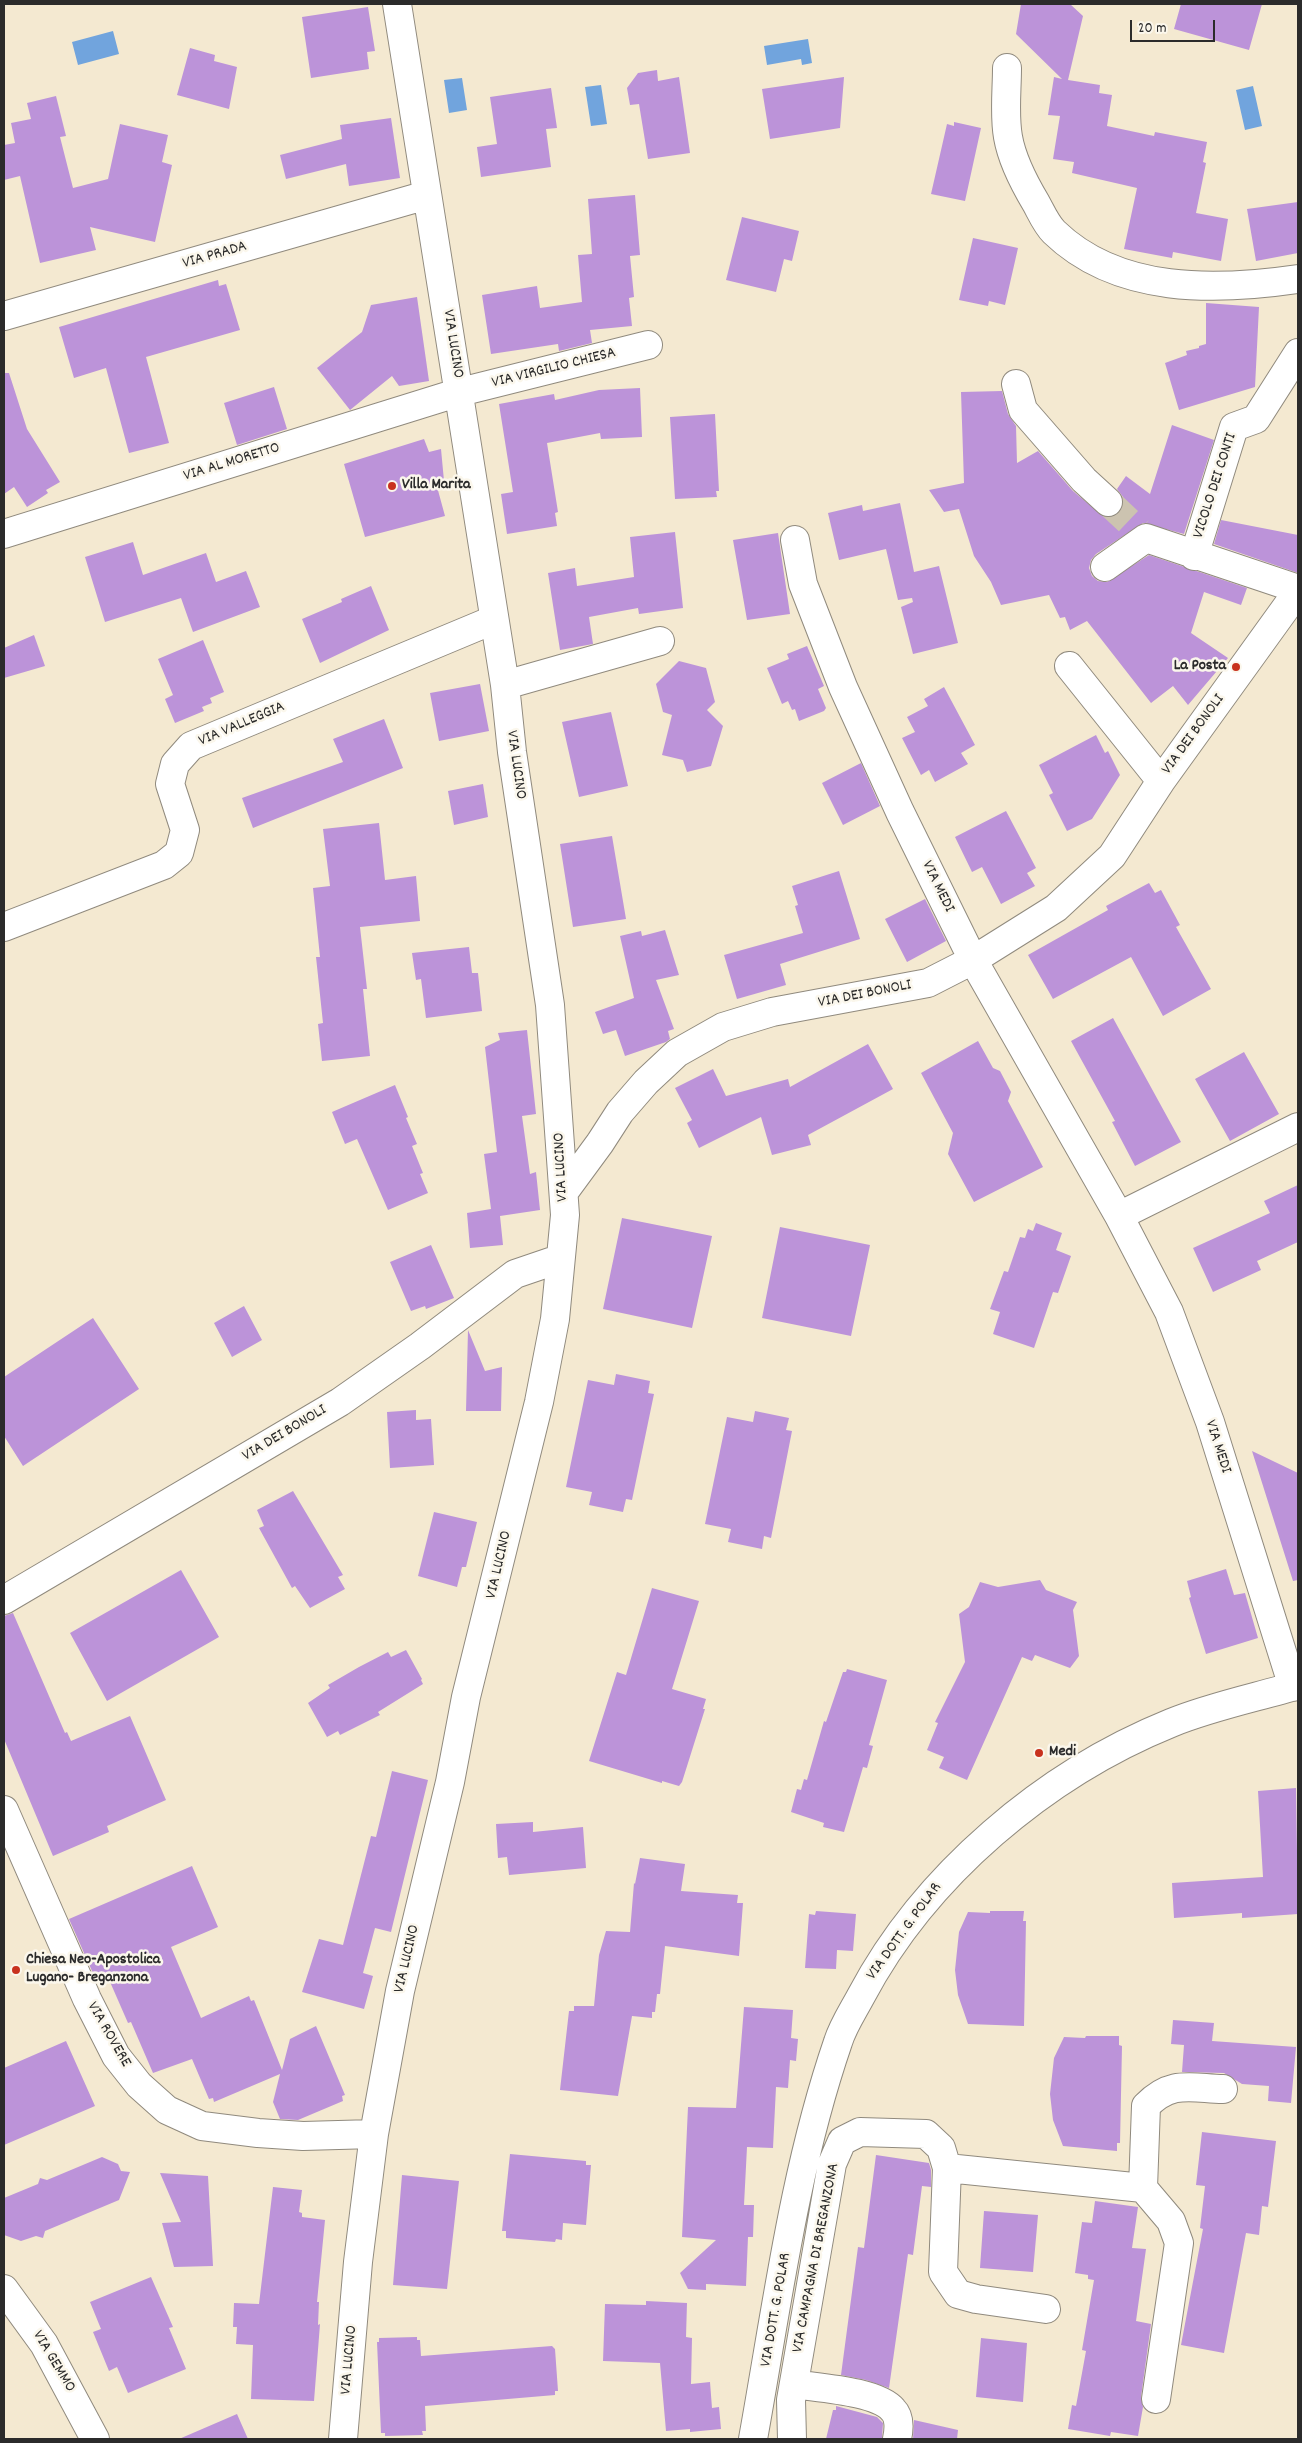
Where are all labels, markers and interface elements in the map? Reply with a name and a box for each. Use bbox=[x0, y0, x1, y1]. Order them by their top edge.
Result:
scale bar bbox=[1132, 10, 1217, 42]
text: 20 m bbox=[1138, 18, 1166, 40]
street label: VIA PRADA bbox=[181, 238, 249, 274]
street label: VIA LUCINO bbox=[437, 308, 467, 380]
street label: VIA VIRGILIO CHIESA bbox=[490, 344, 618, 394]
street label: VICOLO DEI CONTI bbox=[1190, 431, 1242, 541]
street label: VIA AL MORETTO bbox=[182, 439, 282, 487]
place label: Villa Marita bbox=[402, 476, 471, 496]
marker: Villa Marita bbox=[386, 480, 398, 492]
place label: La Posta bbox=[1174, 657, 1226, 677]
marker: La Posta bbox=[1230, 661, 1242, 673]
street label: VIA DEI BONOLI bbox=[1158, 691, 1230, 779]
street label: VIA VALLEGGIA bbox=[196, 698, 288, 752]
street label: VIA LUCINO bbox=[501, 729, 529, 801]
street label: VIA MEDI bbox=[916, 858, 958, 916]
street label: VIA DEI BONOLI bbox=[817, 977, 913, 1013]
street label: VIA LUCINO bbox=[551, 1132, 573, 1202]
street label: VIA DEI BONOLI bbox=[240, 1401, 330, 1467]
street label: VIA MEDI bbox=[1199, 1418, 1235, 1476]
street label: VIA LUCINO bbox=[483, 1529, 517, 1601]
place label: Medi bbox=[1049, 1743, 1076, 1763]
marker: Medi bbox=[1033, 1747, 1045, 1759]
street label: VIA DOTT. G. POLAR bbox=[863, 1880, 947, 1984]
street label: VIA LUCINO bbox=[391, 1923, 425, 1995]
place label: Chiesa Neo-Apostolica Lugano- Breganzona bbox=[26, 1951, 160, 1989]
marker: Chiesa Neo-Apostolica Lugano- Breganzona bbox=[10, 1964, 22, 1976]
street label: VIA ROVERE bbox=[82, 1999, 134, 2071]
street label: VIA CAMPAGNA DI BREGANZONA bbox=[789, 2162, 845, 2354]
street label: VIA DOTT. G. POLAR bbox=[758, 2251, 796, 2369]
street label: VIA LUCINO bbox=[337, 2325, 363, 2395]
street label: VIA GEMMO bbox=[27, 2328, 79, 2396]

